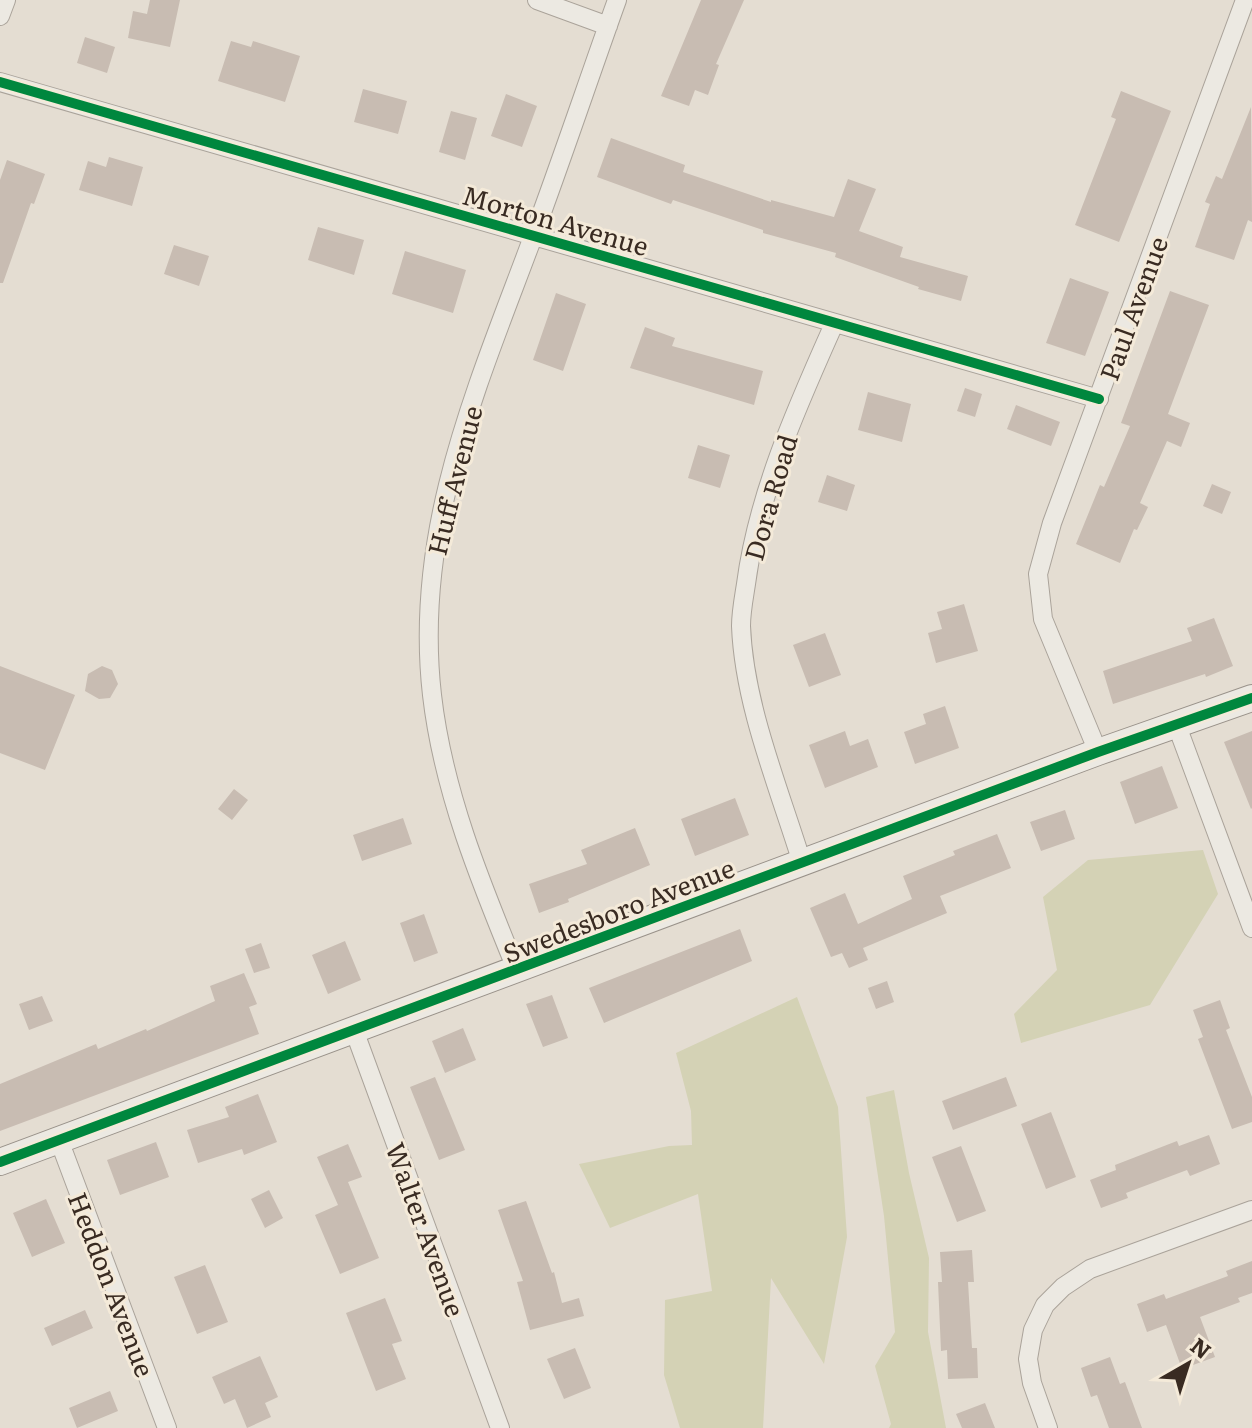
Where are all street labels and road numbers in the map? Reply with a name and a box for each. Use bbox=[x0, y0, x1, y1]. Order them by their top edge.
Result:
street label: Morton Avenue bbox=[458, 174, 654, 264]
street label: Paul Avenue bbox=[1088, 231, 1176, 385]
street label: Huff Avenue bbox=[416, 401, 490, 559]
street label: Dora Road bbox=[732, 429, 806, 565]
street label: Swedesboro Avenue bbox=[497, 847, 739, 971]
street label: Walter Avenue bbox=[377, 1136, 477, 1322]
street label: Heddon Avenue bbox=[60, 1186, 166, 1382]

